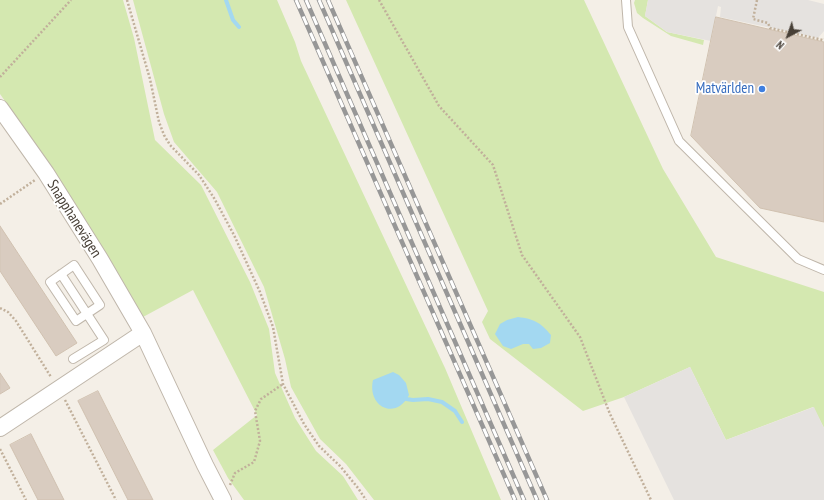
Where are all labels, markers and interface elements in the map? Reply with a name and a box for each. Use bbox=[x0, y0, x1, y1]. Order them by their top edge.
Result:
north arrow bbox=[768, 16, 808, 56]
text: N bbox=[773, 38, 787, 52]
place label: Matvärlden bbox=[696, 80, 754, 98]
marker: Matvärlden bbox=[757, 84, 767, 94]
street label: Snapphanevägen bbox=[43, 177, 105, 261]

